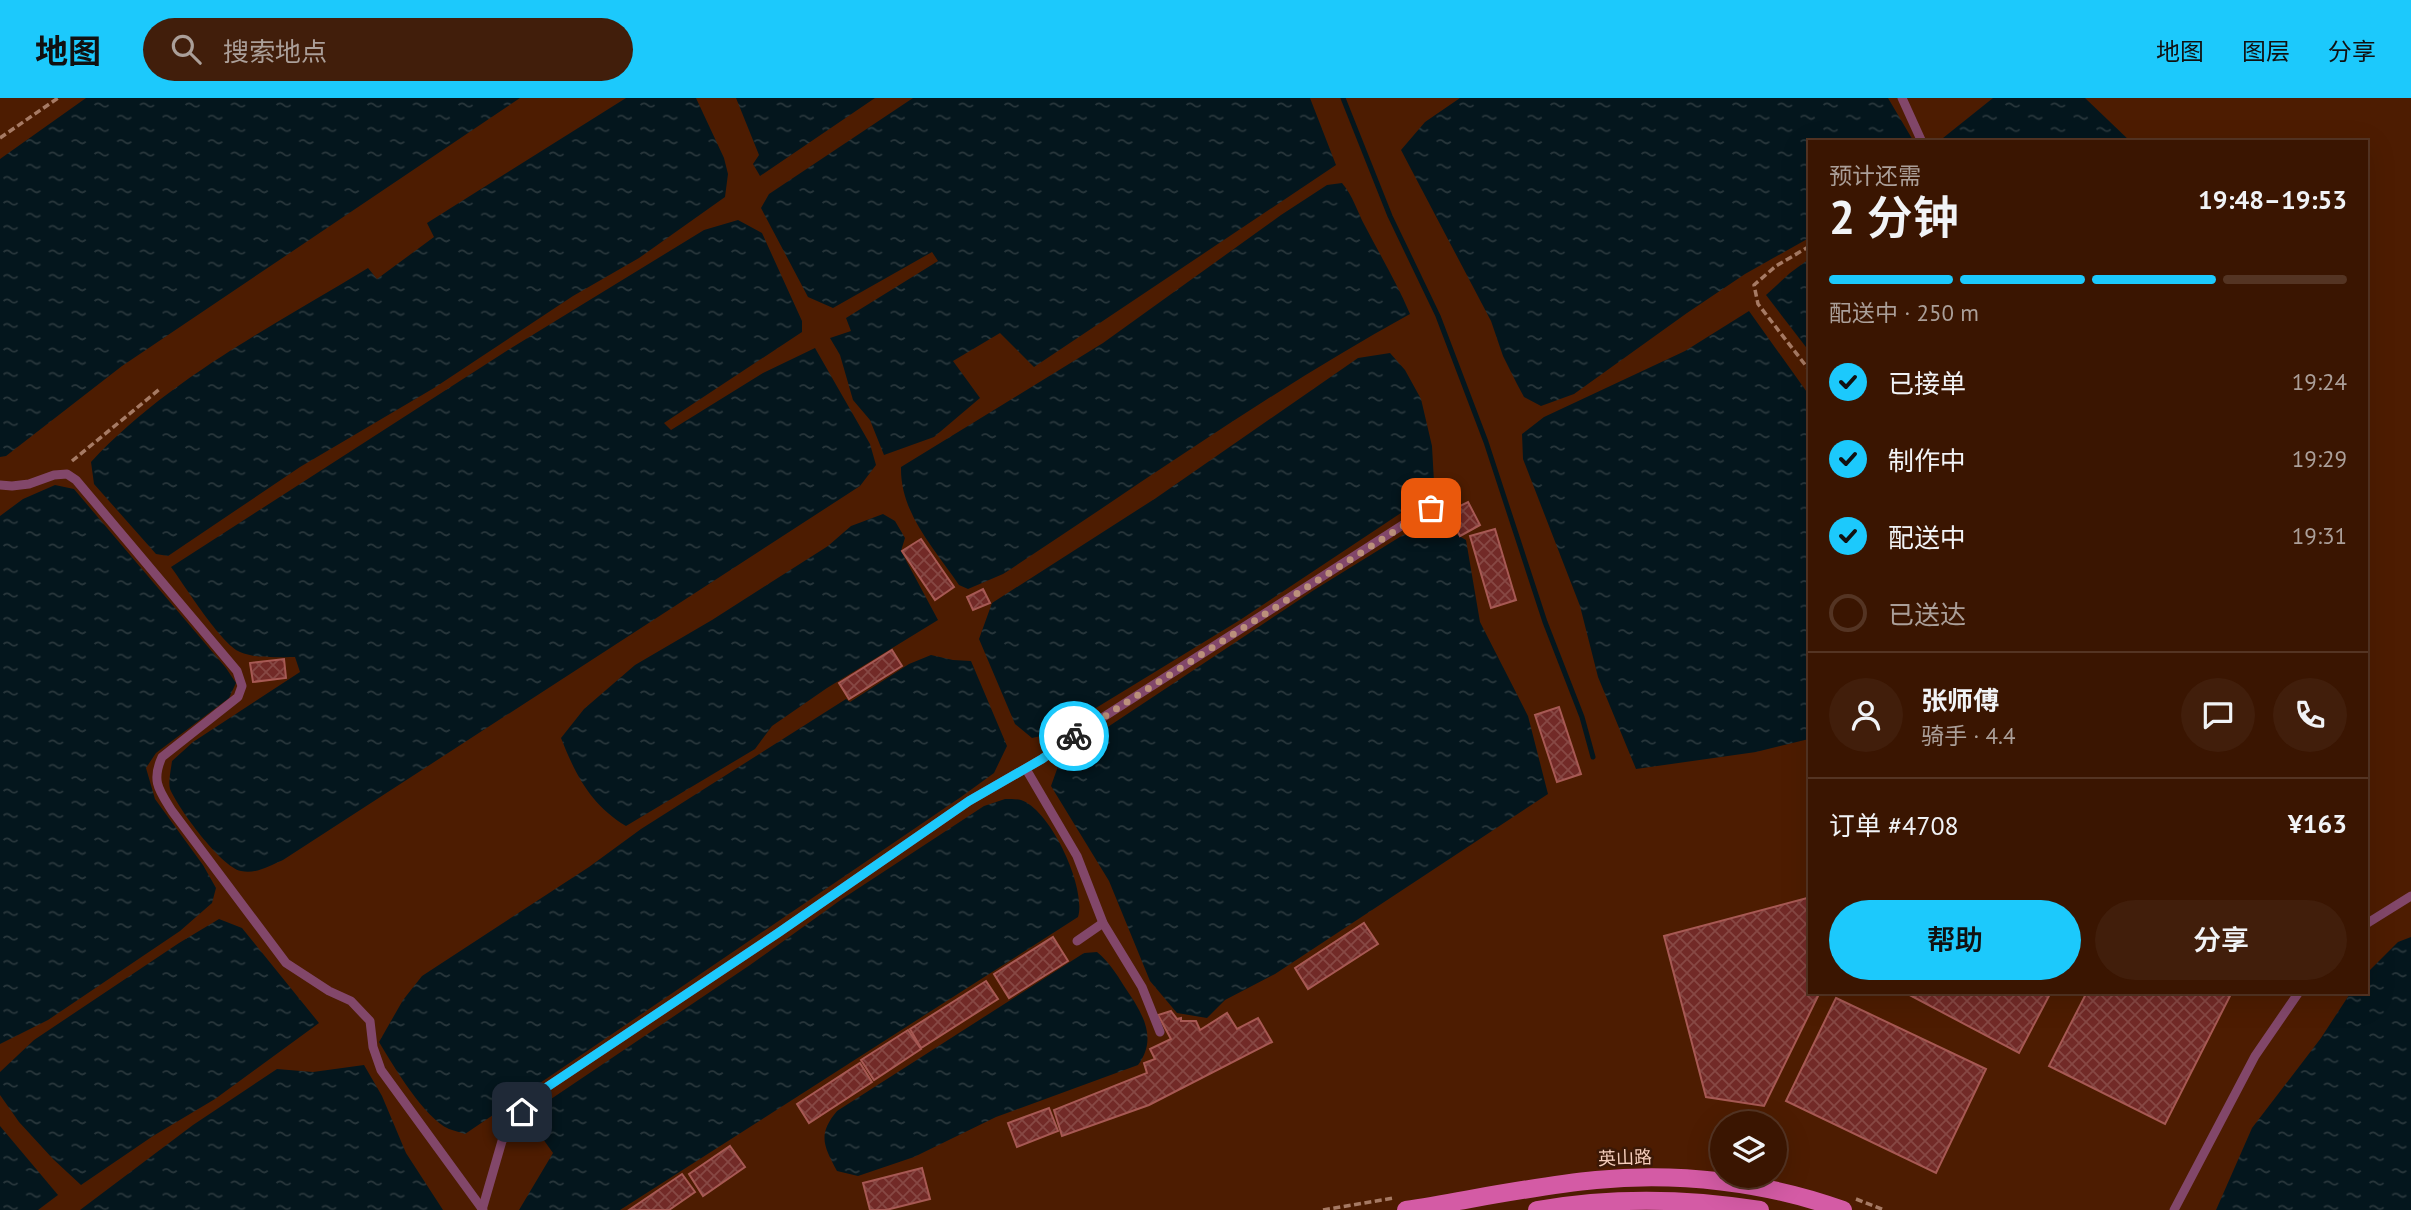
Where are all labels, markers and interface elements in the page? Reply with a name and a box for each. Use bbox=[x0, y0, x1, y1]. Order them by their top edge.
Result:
search box bbox=[143, 18, 633, 81]
text: 地图 bbox=[35, 29, 101, 72]
icon: search bbox=[167, 30, 205, 68]
text: 搜索地点 bbox=[223, 35, 327, 68]
text: 地图 bbox=[2156, 36, 2204, 67]
text: 图层 bbox=[2242, 36, 2290, 67]
text: 分享 bbox=[2328, 36, 2376, 67]
text: 预计还需 bbox=[1829, 161, 1921, 190]
text: 19:48–19:53 bbox=[2198, 183, 2347, 216]
text: 2 分钟 bbox=[1829, 187, 1959, 247]
text: 配送中 · 250 m bbox=[1829, 298, 1979, 327]
icon: check bbox=[1829, 363, 1867, 401]
text: 已接单 bbox=[1888, 367, 1966, 400]
text: 19:24 bbox=[2292, 367, 2347, 396]
icon: check bbox=[1829, 440, 1867, 478]
text: 制作中 bbox=[1888, 444, 1966, 477]
text: 19:29 bbox=[2292, 444, 2347, 473]
pin bbox=[1401, 478, 1461, 538]
icon: bag bbox=[1412, 489, 1450, 527]
icon: check bbox=[1829, 517, 1867, 555]
text: 配送中 bbox=[1888, 521, 1966, 554]
text: 19:31 bbox=[2292, 521, 2347, 550]
text: 已送达 bbox=[1888, 598, 1966, 631]
button: person bbox=[1829, 678, 1903, 752]
button: chat bbox=[2181, 678, 2255, 752]
button: phone bbox=[2273, 678, 2347, 752]
text: 张师傅 bbox=[1921, 684, 1999, 717]
courier bbox=[1039, 701, 1109, 771]
icon: bike bbox=[1055, 717, 1093, 755]
text: 骑手 · 4.4 bbox=[1921, 721, 2015, 750]
text: ¥163 bbox=[2288, 807, 2347, 840]
text: 订单 #4708 bbox=[1829, 809, 1959, 842]
button: 帮助 bbox=[1829, 900, 2081, 980]
button: 分享 bbox=[2095, 900, 2347, 980]
pin bbox=[492, 1082, 552, 1142]
icon: home bbox=[503, 1093, 541, 1131]
map controls bbox=[1710, 1111, 1787, 1188]
button: layers bbox=[1710, 1111, 1787, 1188]
street label: 英山路 bbox=[1598, 1145, 1652, 1170]

